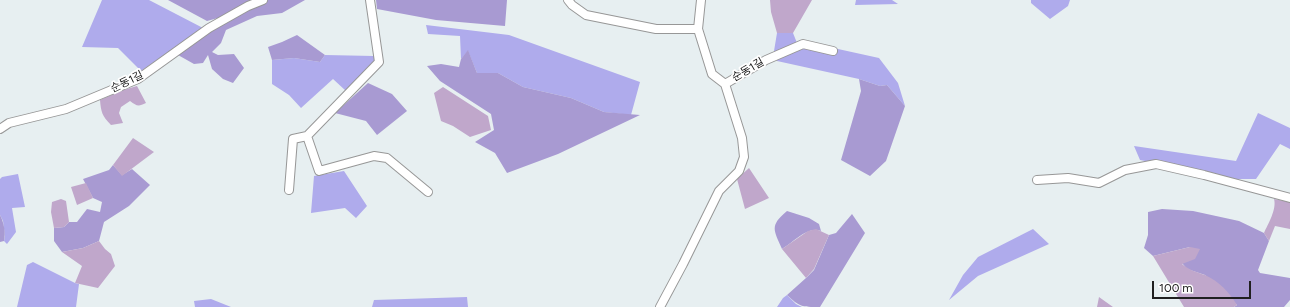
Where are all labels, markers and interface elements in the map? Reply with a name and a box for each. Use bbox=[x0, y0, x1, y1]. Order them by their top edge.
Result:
street label: 순동1길 bbox=[730, 56, 766, 84]
street label: 순동1길 bbox=[108, 68, 146, 96]
scale bar bbox=[1154, 273, 1253, 299]
text: 100 m bbox=[1159, 281, 1193, 295]

